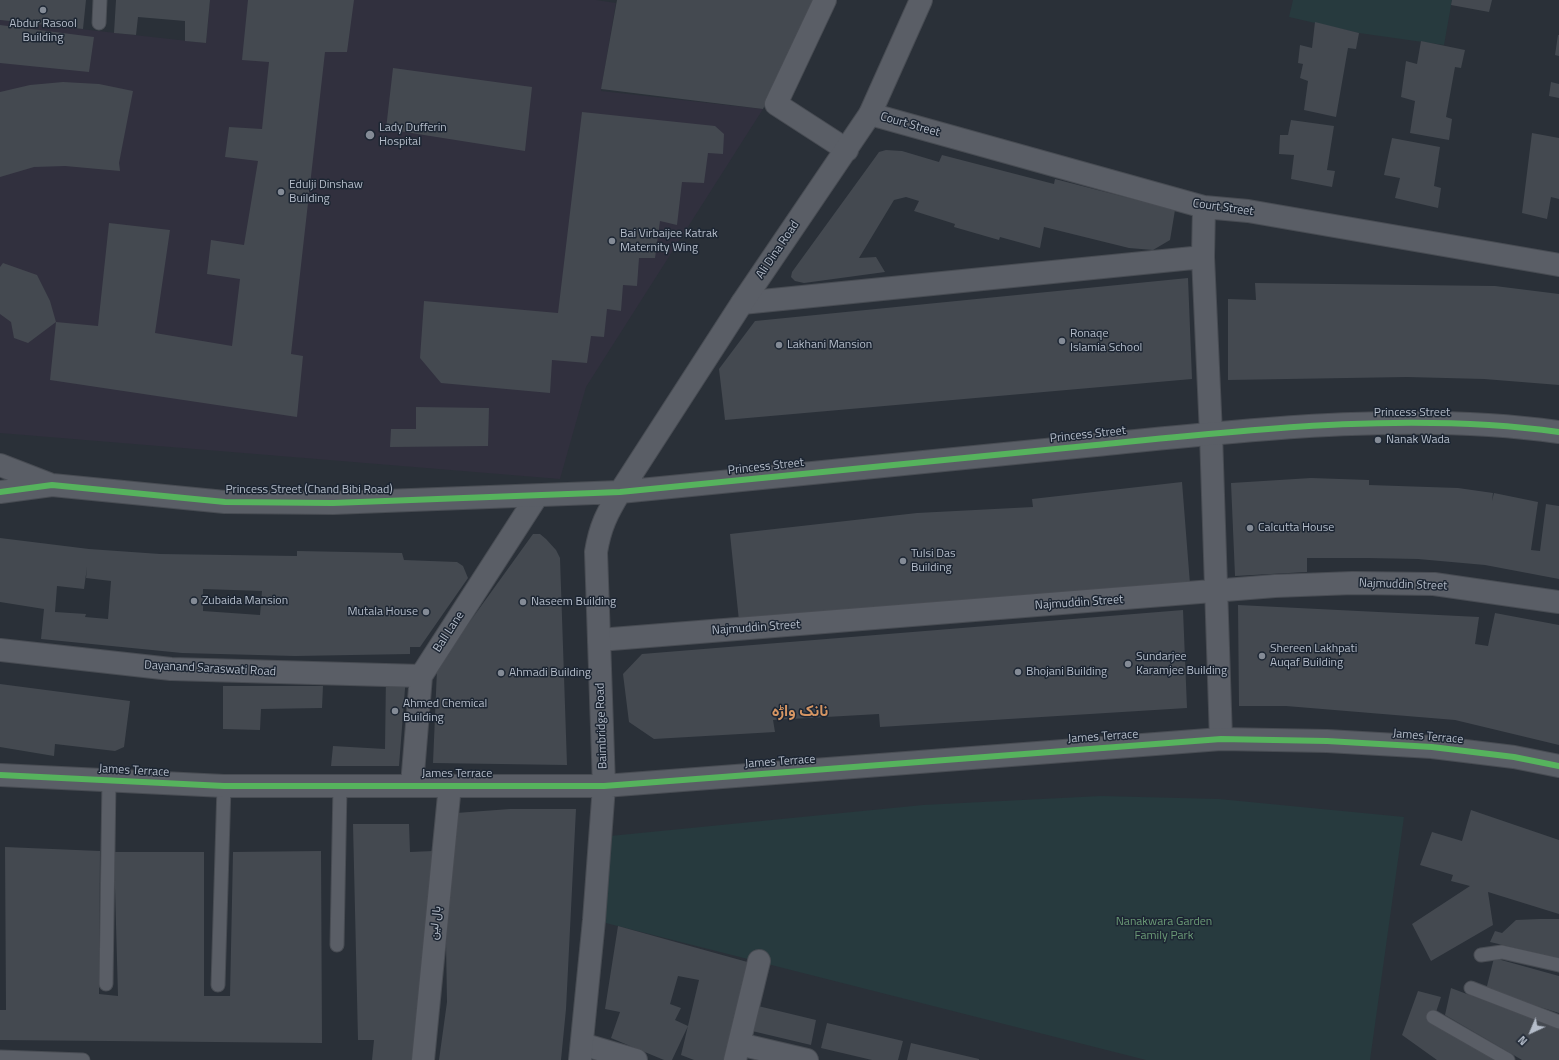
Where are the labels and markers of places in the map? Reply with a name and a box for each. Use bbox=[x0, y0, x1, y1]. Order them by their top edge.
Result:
marker: Abdur Rasool Building bbox=[38, 5, 48, 15]
place label: Abdur Rasool Building bbox=[9, 17, 77, 45]
place label: Lady Dufferin Hospital bbox=[379, 121, 447, 149]
marker: Lady Dufferin Hospital bbox=[364, 129, 376, 141]
place label: Edulji Dinshaw Building bbox=[289, 178, 363, 206]
marker: Edulji Dinshaw Building bbox=[276, 187, 286, 197]
place label: Bai Virbaijee Katrak Maternity Wing bbox=[620, 227, 718, 255]
marker: Bai Virbaijee Katrak Maternity Wing bbox=[607, 236, 617, 246]
place label: Ronaqe Islamia School bbox=[1070, 327, 1142, 355]
marker: Ronaqe Islamia School bbox=[1057, 336, 1067, 346]
place label: Lakhani Mansion bbox=[787, 338, 872, 352]
marker: Lakhani Mansion bbox=[774, 340, 784, 350]
place label: Nanak Wada bbox=[1386, 433, 1450, 447]
marker: Nanak Wada bbox=[1373, 435, 1383, 445]
place label: Calcutta House bbox=[1258, 521, 1334, 535]
marker: Calcutta House bbox=[1245, 523, 1255, 533]
place label: Tulsi Das Building bbox=[911, 547, 956, 575]
marker: Tulsi Das Building bbox=[898, 556, 908, 566]
place label: Zubaida Mansion bbox=[202, 594, 288, 608]
place label: Naseem Building bbox=[531, 595, 616, 609]
marker: Zubaida Mansion bbox=[189, 596, 199, 606]
marker: Naseem Building bbox=[518, 597, 528, 607]
place label: Mutala House bbox=[348, 605, 418, 619]
marker: Mutala House bbox=[421, 607, 431, 617]
place label: Shereen Lakhpati Auqaf Building bbox=[1270, 642, 1357, 670]
place label: Sundarjee Karamjee Building bbox=[1136, 650, 1227, 678]
marker: Shereen Lakhpati Auqaf Building bbox=[1257, 651, 1267, 661]
marker: Sundarjee Karamjee Building bbox=[1123, 659, 1133, 669]
place label: Bhojani Building bbox=[1026, 665, 1107, 679]
place label: Ahmadi Building bbox=[509, 666, 591, 680]
marker: Bhojani Building bbox=[1013, 667, 1023, 677]
marker: Ahmadi Building bbox=[496, 668, 506, 678]
place label: Ahmed Chemical Building bbox=[403, 697, 487, 725]
marker: Ahmed Chemical Building bbox=[390, 706, 400, 716]

